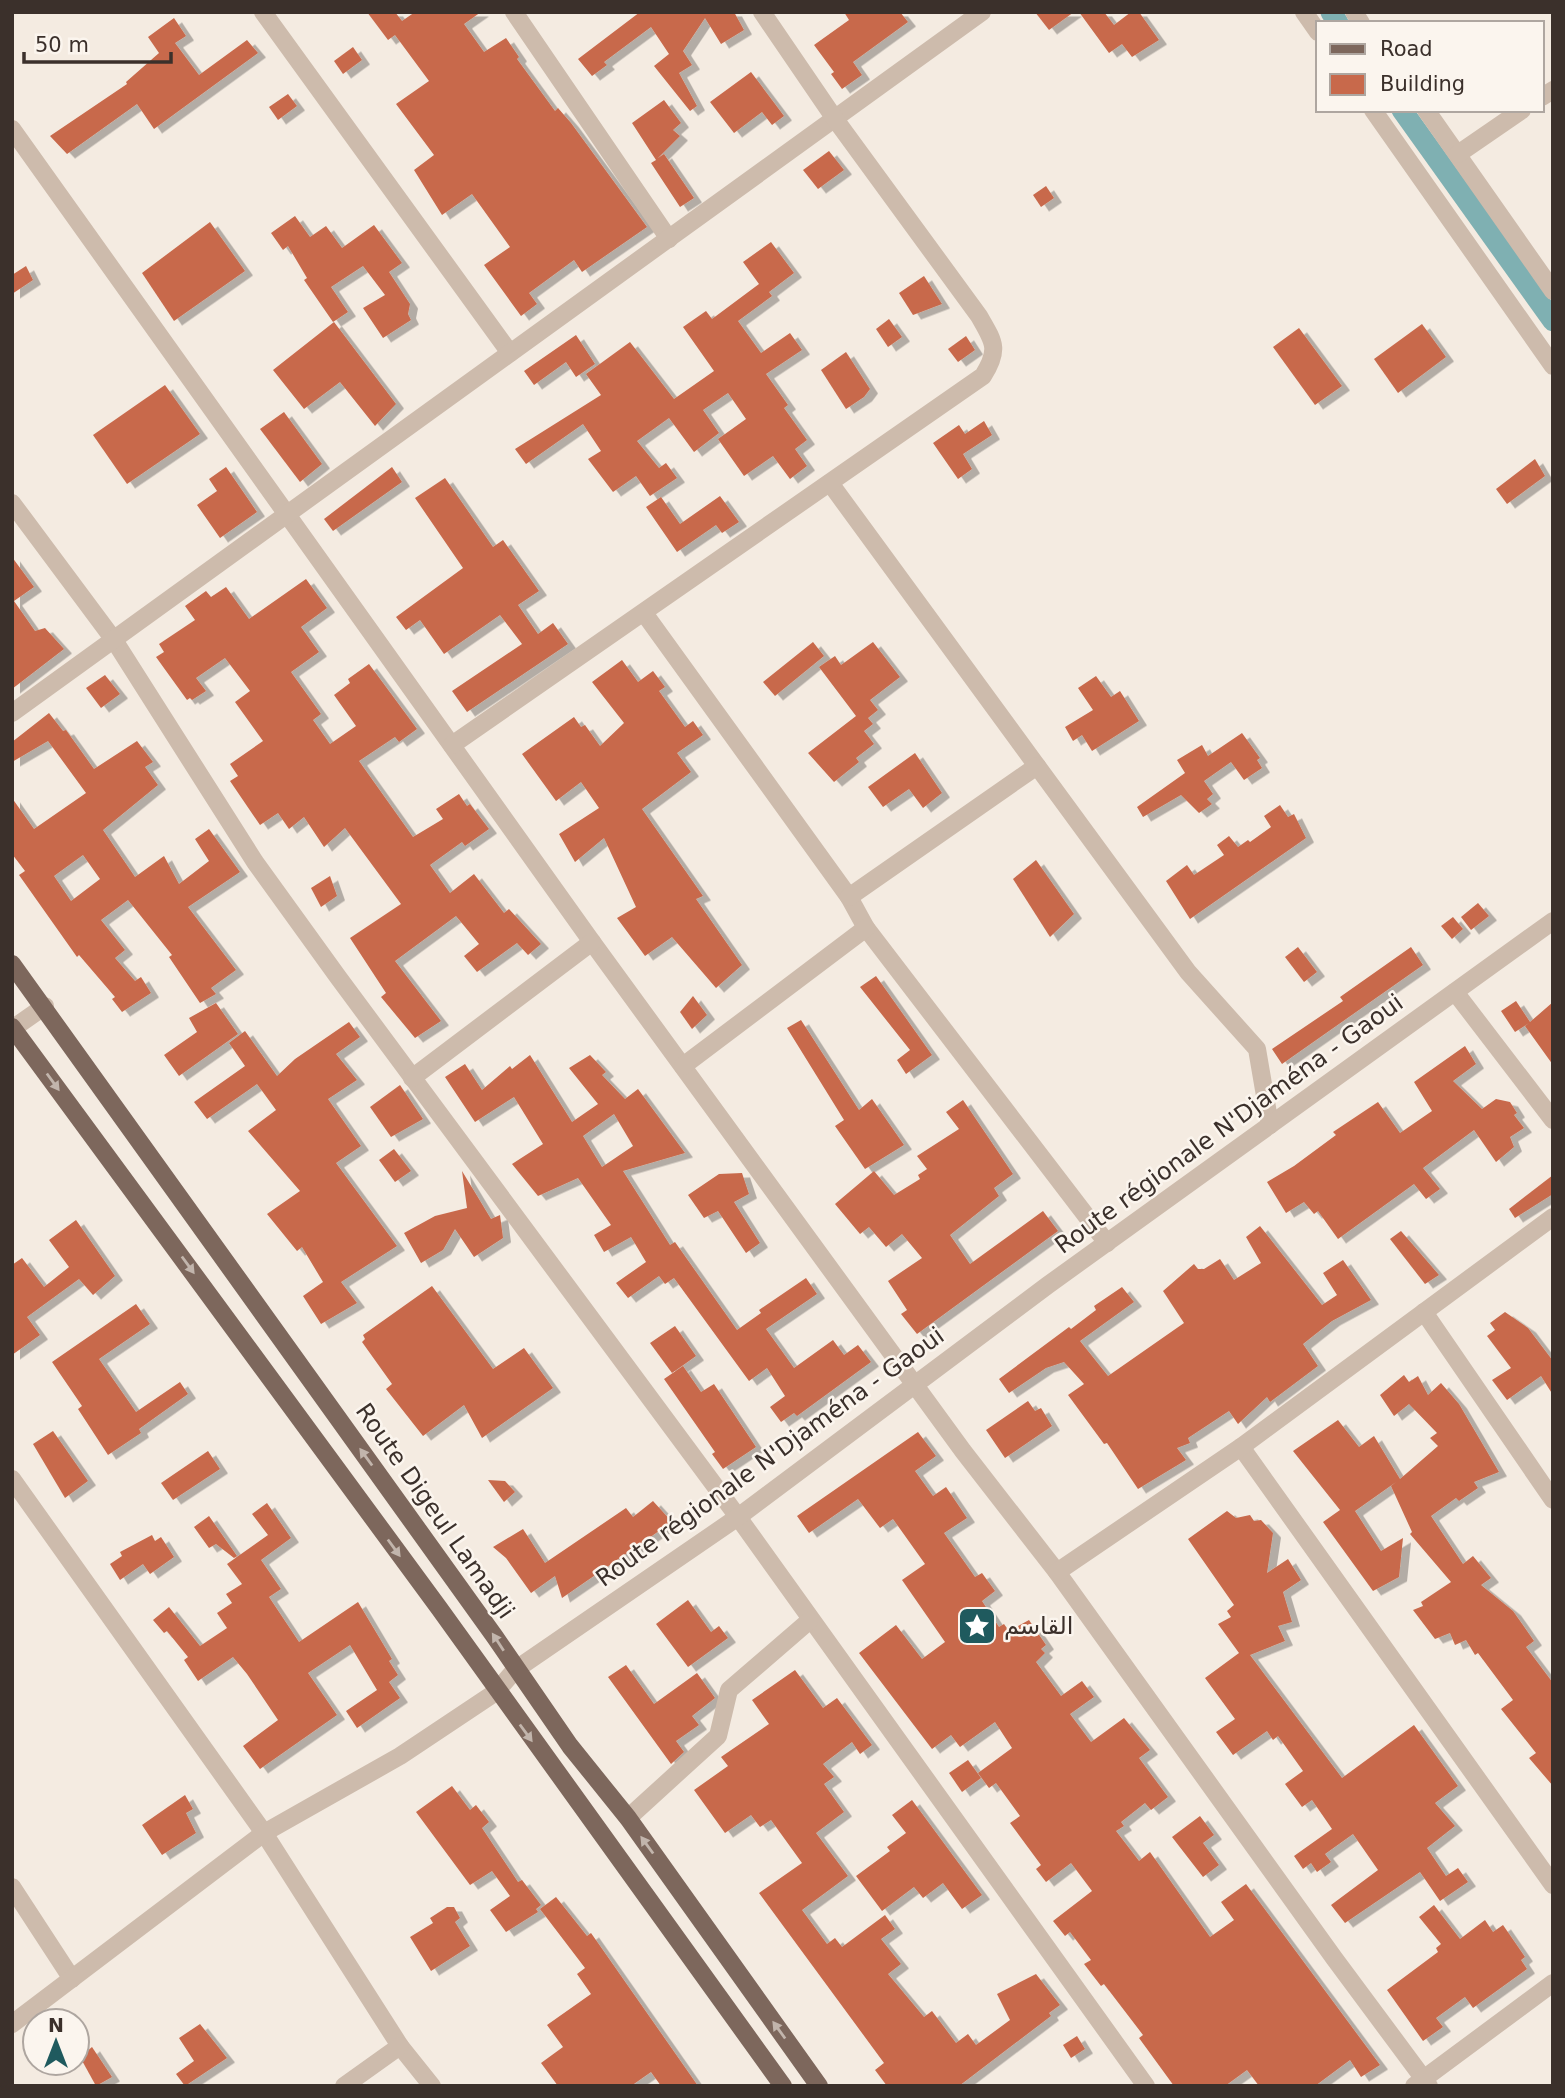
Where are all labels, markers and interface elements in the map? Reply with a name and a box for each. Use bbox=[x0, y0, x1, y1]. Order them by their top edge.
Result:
scale bar bbox=[24, 21, 172, 65]
legend bbox=[1316, 21, 1544, 112]
text: 50 m bbox=[35, 33, 89, 57]
text: Road bbox=[1380, 37, 1433, 61]
text: Building bbox=[1380, 72, 1465, 96]
street label: Route régionale N'Djaména - Gaoui bbox=[1050, 988, 1408, 1260]
one-way arrow bbox=[46, 1073, 60, 1091]
one-way arrow bbox=[181, 1256, 195, 1274]
street label: Route régionale N'Djaména - Gaoui bbox=[591, 1321, 949, 1593]
street label: Route Digeul Lamadji bbox=[350, 1398, 520, 1624]
one-way arrow bbox=[359, 1448, 373, 1466]
one-way arrow bbox=[387, 1538, 402, 1556]
place icon: القاسم bbox=[956, 1605, 998, 1647]
place label: القاسم bbox=[1004, 1612, 1074, 1640]
one-way arrow bbox=[491, 1633, 505, 1651]
one-way arrow bbox=[519, 1724, 533, 1742]
one-way arrow bbox=[640, 1836, 654, 1854]
north arrow bbox=[21, 2007, 91, 2077]
text: N bbox=[48, 2014, 64, 2036]
one-way arrow bbox=[772, 2021, 786, 2039]

